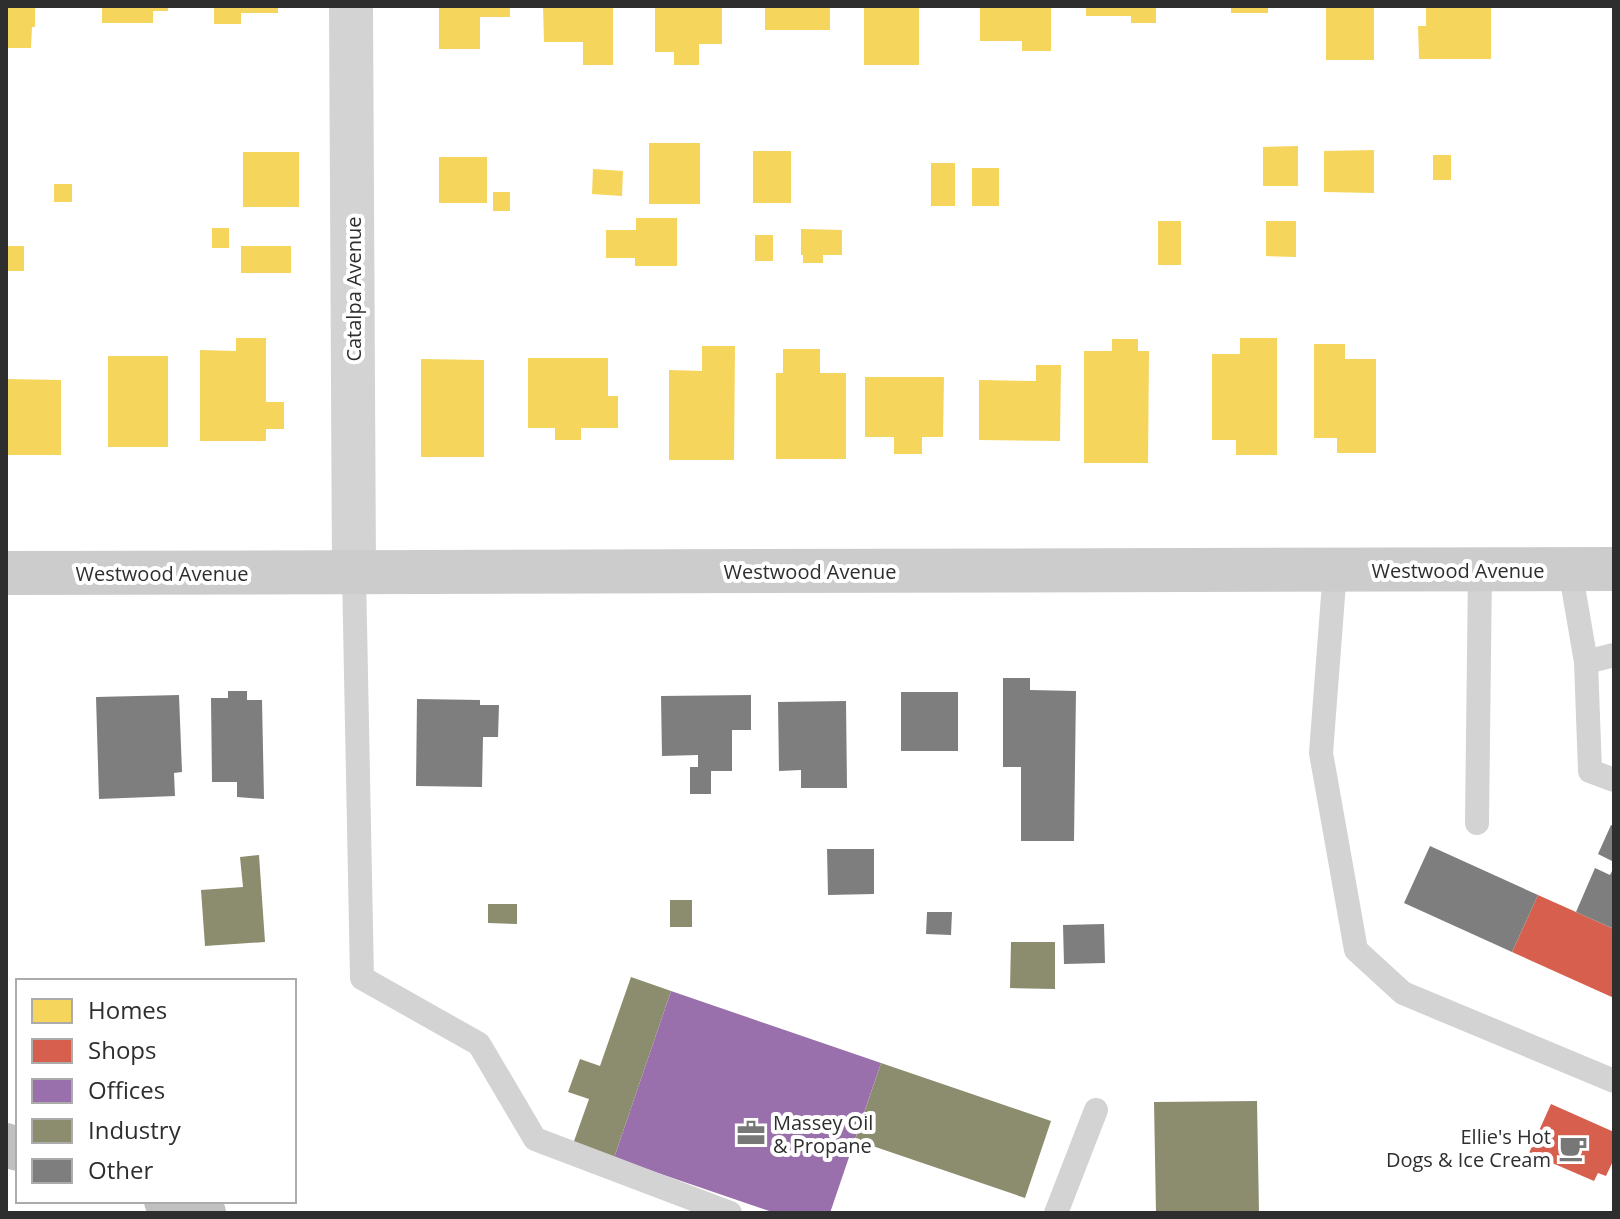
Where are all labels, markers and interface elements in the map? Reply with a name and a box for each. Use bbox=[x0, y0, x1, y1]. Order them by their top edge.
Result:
street label: Catalpa Avenue bbox=[340, 216, 367, 362]
street label: Westwood Avenue bbox=[1372, 557, 1544, 584]
street label: Westwood Avenue bbox=[724, 558, 896, 585]
street label: Westwood Avenue bbox=[76, 560, 248, 587]
legend bbox=[16, 979, 296, 1203]
text: Homes bbox=[88, 993, 167, 1026]
text: Shops bbox=[88, 1033, 156, 1066]
text: Offices bbox=[88, 1073, 165, 1106]
place label: Massey Oil & Propane bbox=[773, 1109, 873, 1159]
text: Industry bbox=[88, 1113, 182, 1146]
office icon: Massey Oil & Propane bbox=[736, 1118, 766, 1148]
place label: Ellie's Hot Dogs & Ice Cream bbox=[1386, 1123, 1551, 1173]
cafe icon: Ellie's Hot Dogs & Ice Cream bbox=[1558, 1133, 1588, 1163]
text: Other bbox=[88, 1153, 153, 1186]

